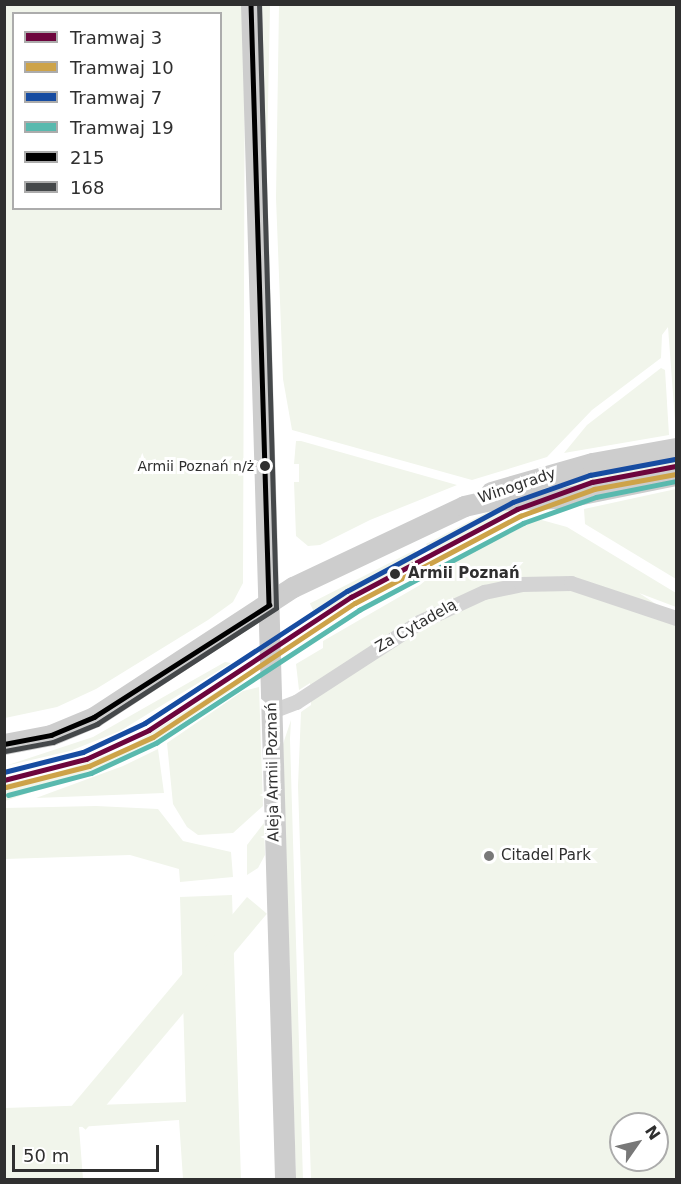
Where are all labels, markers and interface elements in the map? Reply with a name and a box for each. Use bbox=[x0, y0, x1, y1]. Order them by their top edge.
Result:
legend bbox=[12, 12, 222, 210]
text: Tramwaj 3 bbox=[70, 27, 162, 48]
text: Tramwaj 10 bbox=[70, 57, 174, 78]
text: Tramwaj 7 bbox=[70, 87, 162, 108]
text: Tramwaj 19 bbox=[70, 117, 174, 138]
text: 215 bbox=[70, 147, 104, 168]
text: 168 bbox=[70, 177, 104, 198]
place label: Armii Poznań n/ż bbox=[137, 458, 254, 474]
marker: Armii Poznań n/ż bbox=[259, 460, 271, 472]
street label: Winogrady bbox=[476, 464, 558, 508]
marker: Armii Poznań bbox=[386, 565, 404, 583]
place label: Armii Poznań bbox=[408, 565, 520, 583]
street label: Za Cytadelą bbox=[372, 596, 460, 656]
street label: Aleja Armii Poznań bbox=[263, 702, 283, 842]
place label: Citadel Park bbox=[501, 847, 591, 865]
marker: Citadel Park bbox=[482, 849, 496, 863]
north arrow bbox=[609, 1112, 669, 1172]
text: N bbox=[641, 1122, 664, 1144]
scale bar bbox=[15, 1133, 162, 1171]
text: 50 m bbox=[23, 1145, 69, 1166]

